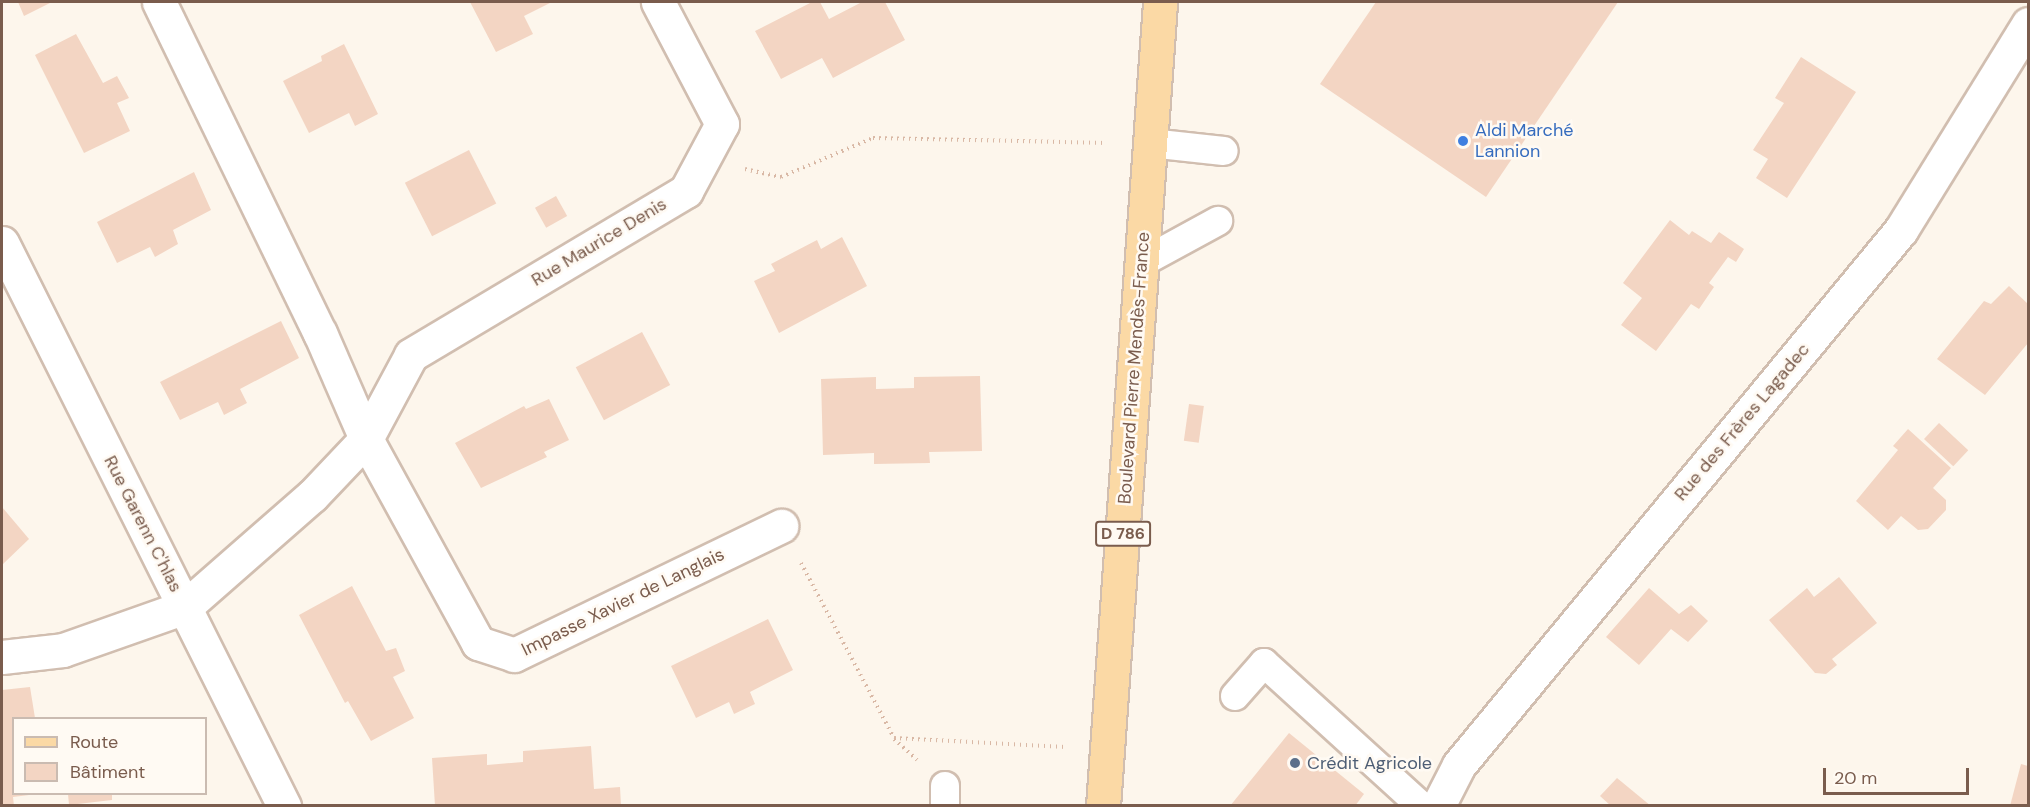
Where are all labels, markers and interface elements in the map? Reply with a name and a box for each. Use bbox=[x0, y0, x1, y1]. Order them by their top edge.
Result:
place label: Aldi Marché Lannion bbox=[1475, 120, 1573, 162]
marker: Aldi Marché Lannion bbox=[1456, 134, 1470, 148]
street label: Rue Maurice Denis bbox=[528, 193, 670, 291]
street label: Boulevard Pierre Mendès-France bbox=[1114, 231, 1154, 505]
street label: Rue des Frères Lagadec bbox=[1670, 339, 1814, 505]
street label: Rue Garenn C'hlas bbox=[99, 452, 187, 596]
road number: D 786 bbox=[1094, 521, 1152, 547]
street label: Impasse Xavier de Langlais bbox=[518, 543, 728, 661]
legend bbox=[12, 717, 207, 795]
text: Route bbox=[70, 730, 118, 754]
place label: Crédit Agricole bbox=[1307, 752, 1432, 774]
marker: Crédit Agricole bbox=[1288, 756, 1302, 770]
scale bar bbox=[1826, 756, 1972, 794]
text: Bâtiment bbox=[70, 760, 145, 784]
text: 20 m bbox=[1834, 766, 1877, 790]

